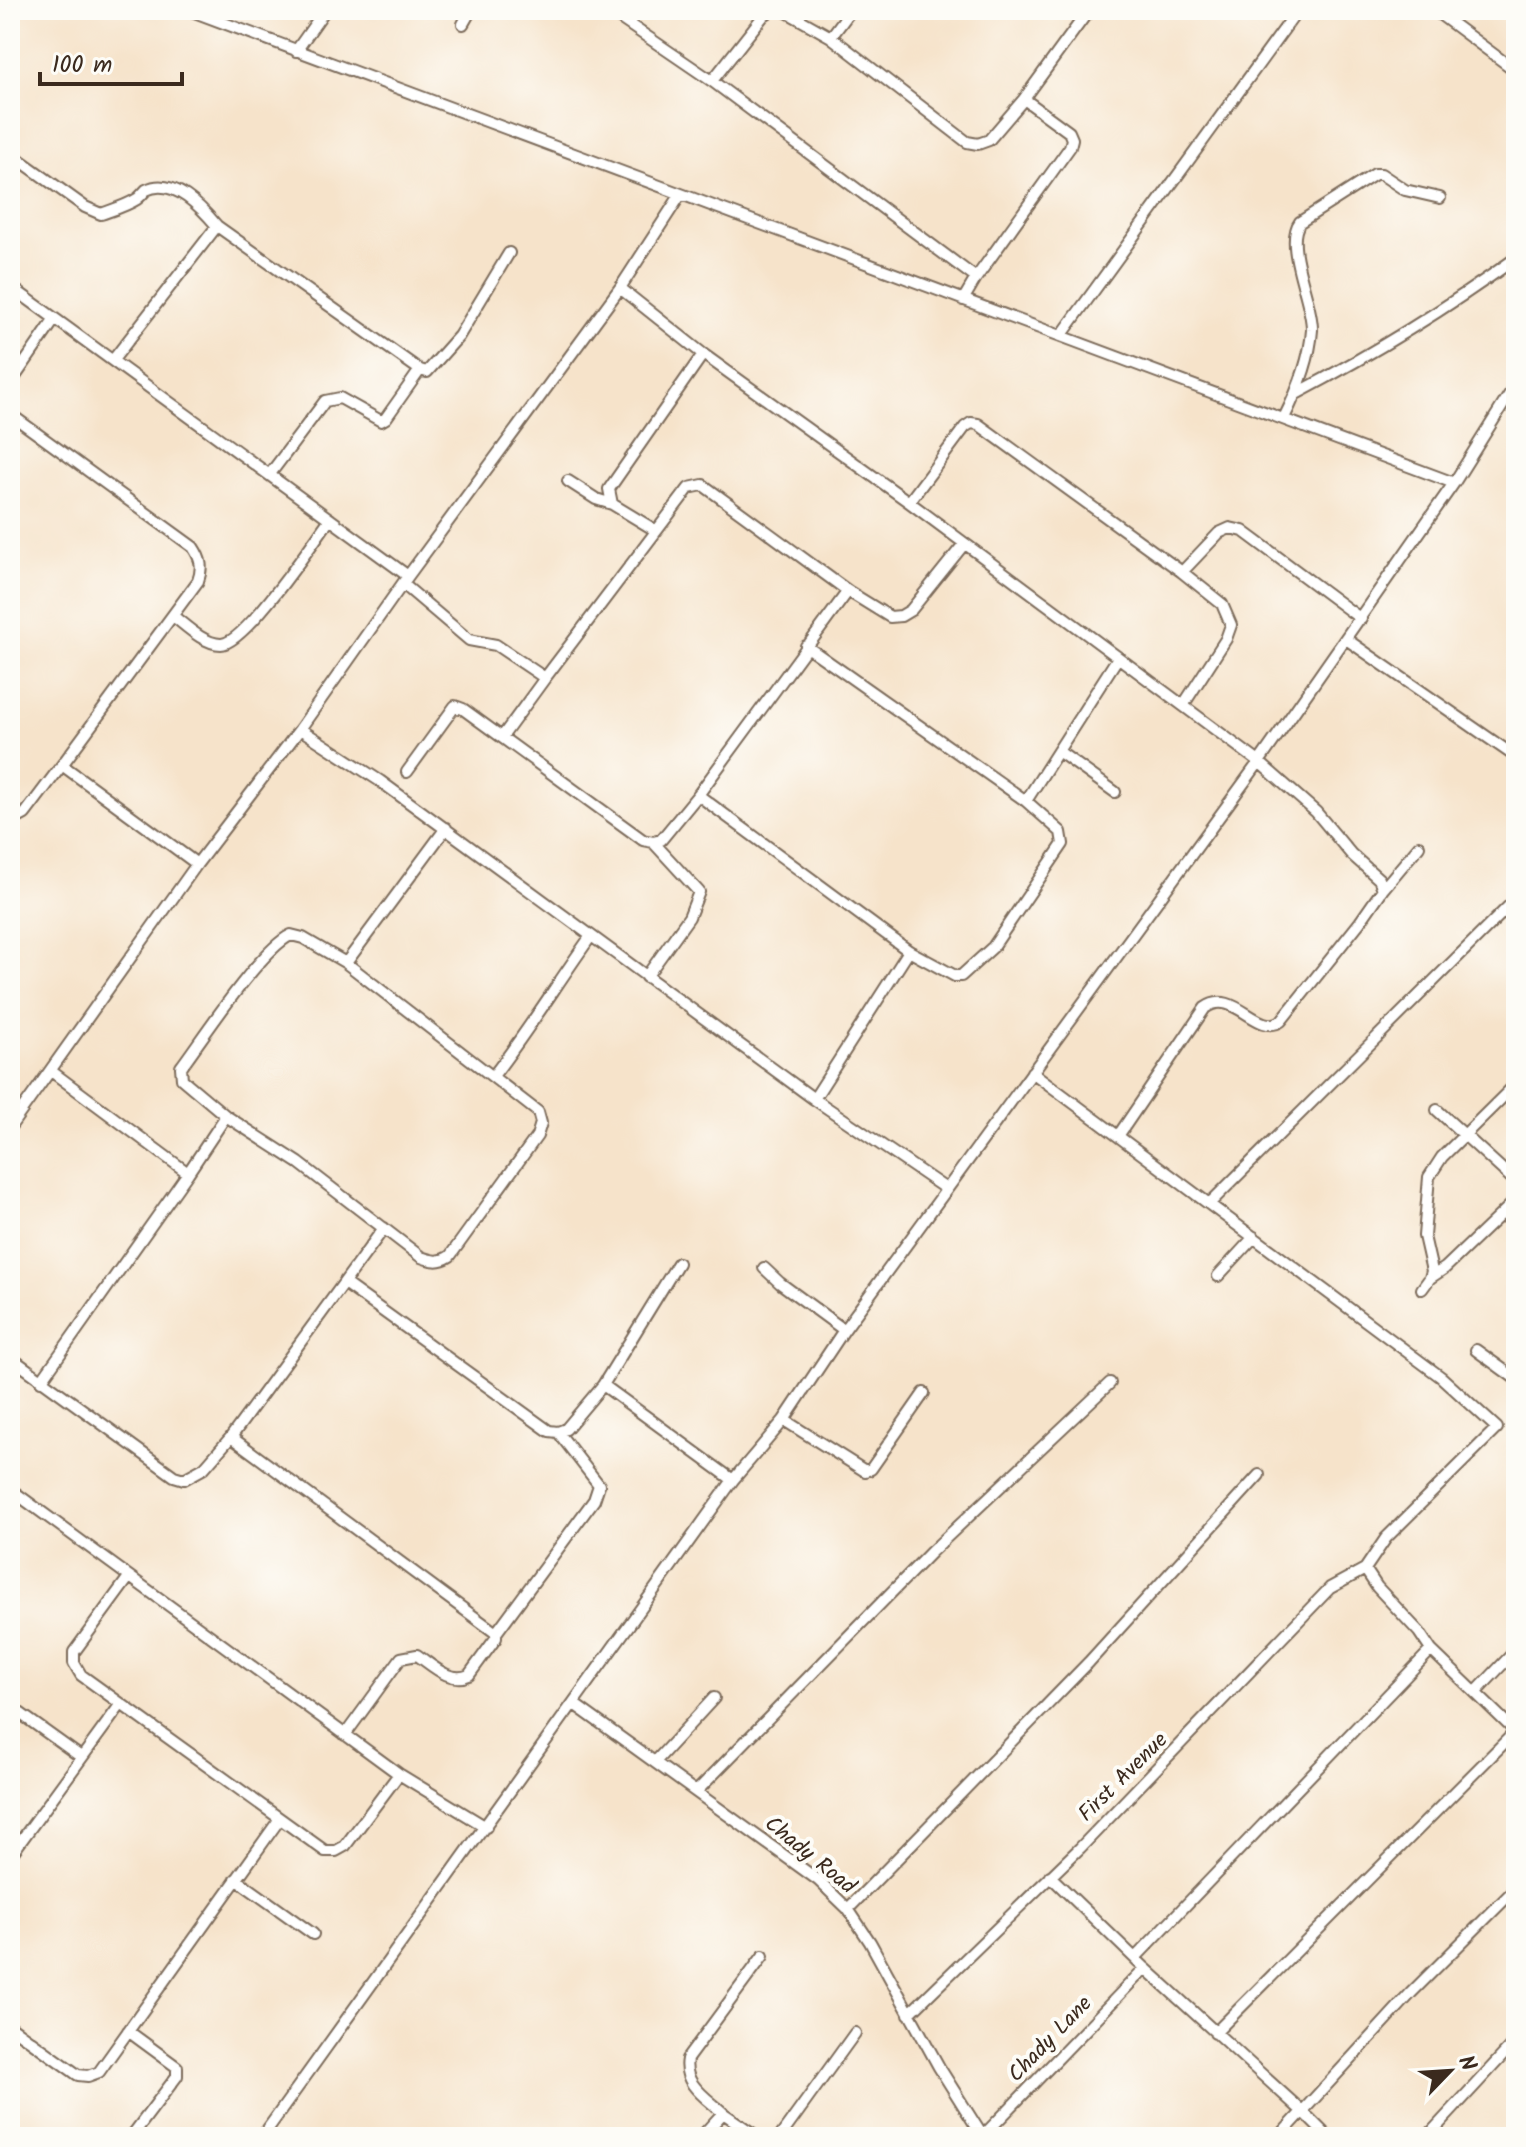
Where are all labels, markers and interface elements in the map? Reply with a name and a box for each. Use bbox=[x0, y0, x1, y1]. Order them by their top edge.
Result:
scale bar bbox=[40, 36, 182, 86]
text: 100 m bbox=[52, 46, 112, 85]
street label: First Avenue bbox=[1071, 1724, 1177, 1831]
street label: Chady Road bbox=[756, 1808, 864, 1905]
street label: Chady Lane bbox=[1000, 1988, 1101, 2091]
north arrow bbox=[1410, 2031, 1490, 2111]
text: N bbox=[1447, 2050, 1485, 2077]

